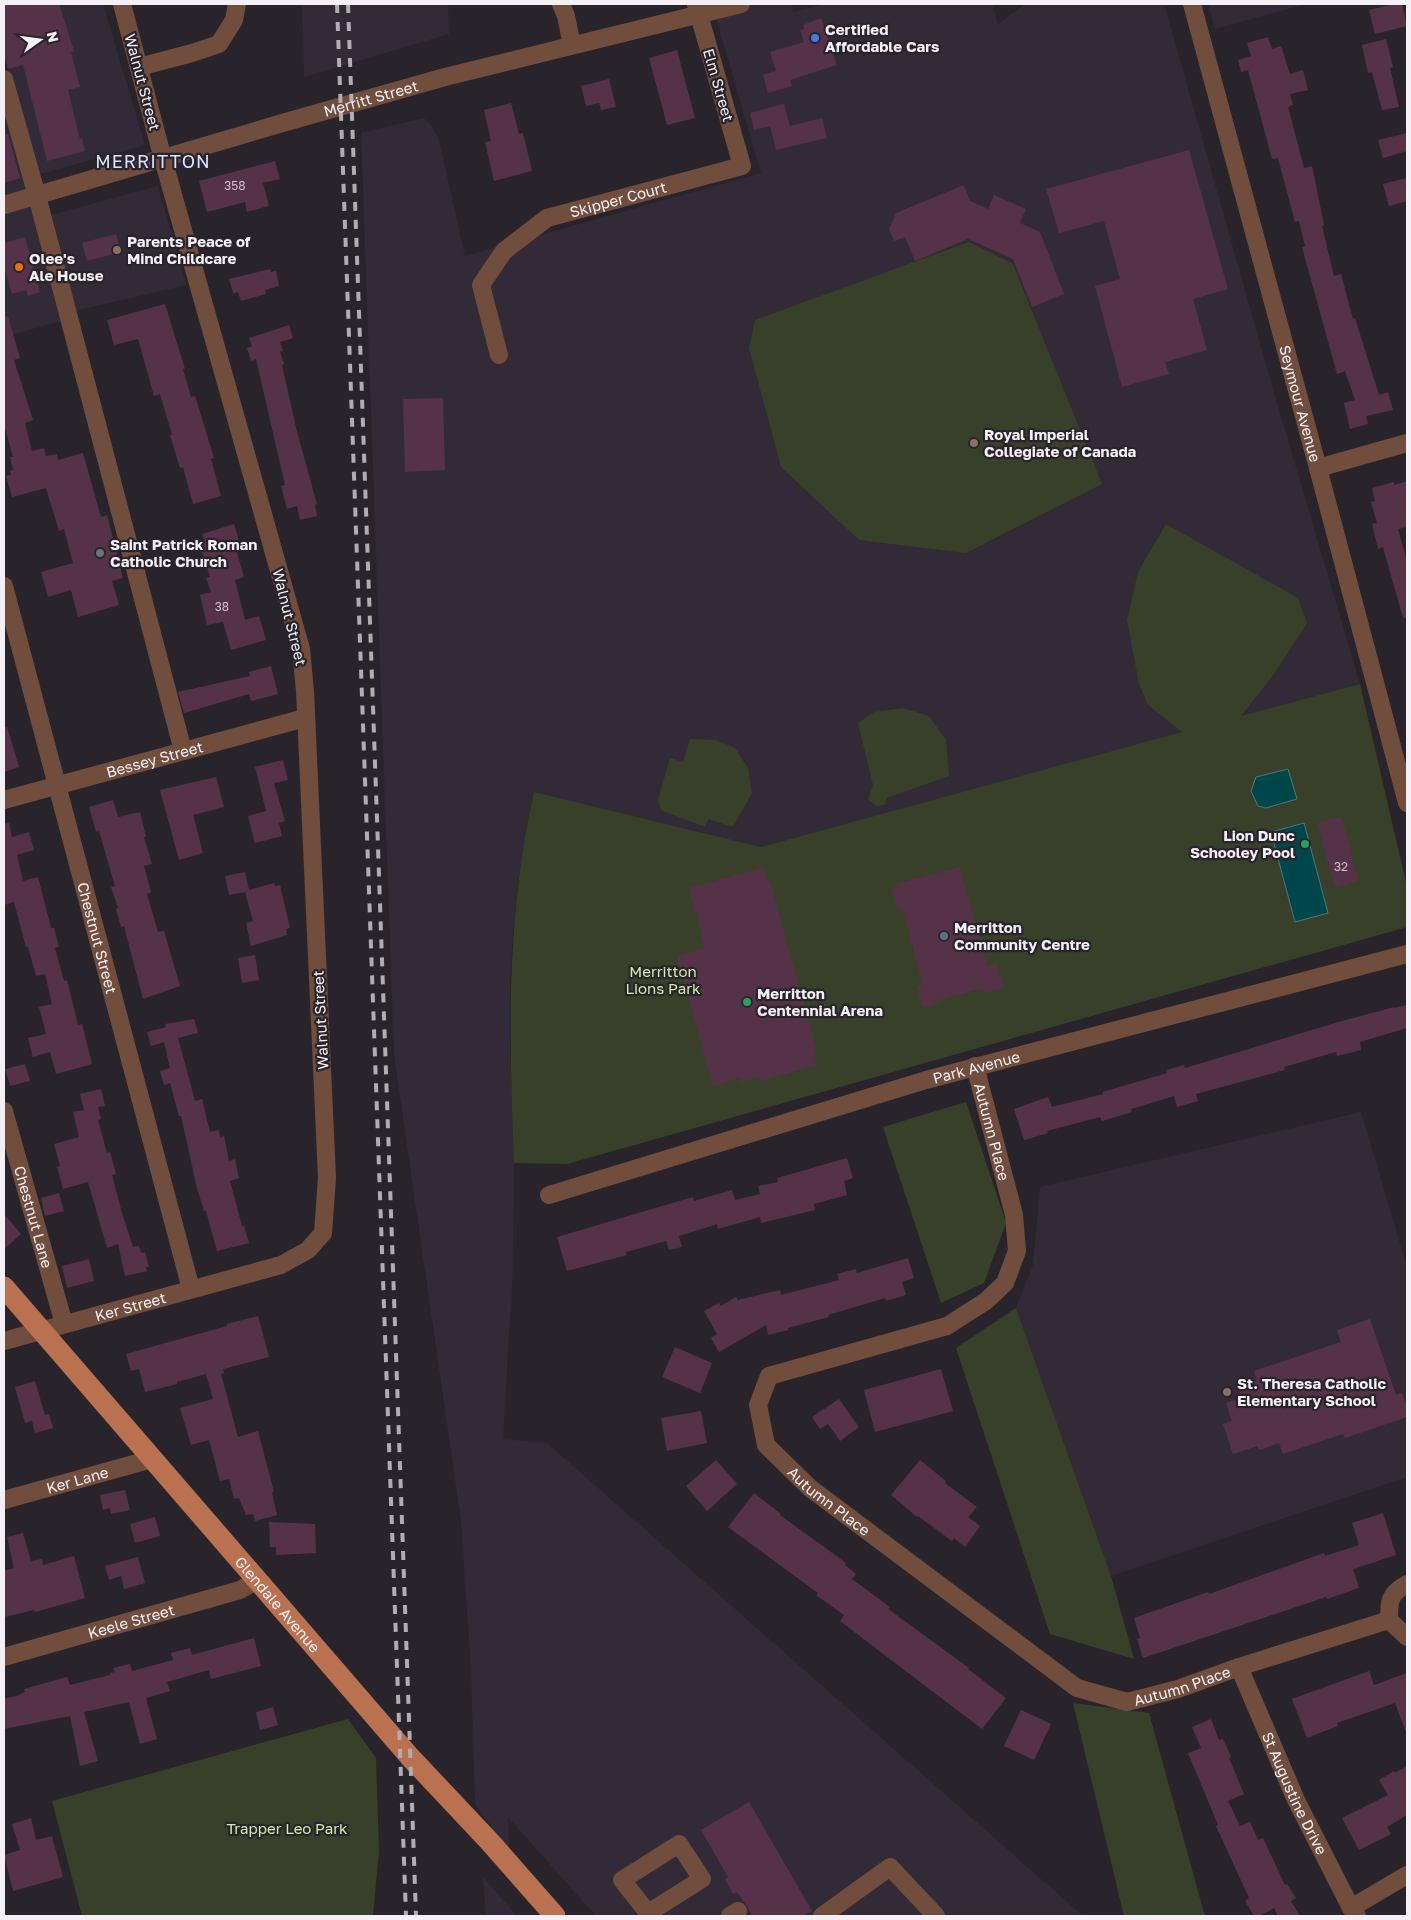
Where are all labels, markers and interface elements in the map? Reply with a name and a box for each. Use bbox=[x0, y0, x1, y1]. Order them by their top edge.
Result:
north arrow bbox=[15, 15, 65, 65]
place label: Certified Affordable Cars bbox=[825, 20, 940, 55]
text: N bbox=[44, 30, 63, 44]
street label: Walnut Street bbox=[121, 32, 165, 132]
marker: Certified Affordable Cars bbox=[809, 32, 821, 44]
street label: Elm Street bbox=[700, 46, 738, 124]
street label: Merritt Street bbox=[321, 76, 420, 120]
district label: MERRITTON bbox=[95, 150, 211, 172]
house number: 358 bbox=[224, 178, 246, 193]
street label: Skipper Court bbox=[568, 178, 668, 221]
place label: Parents Peace of Mind Childcare bbox=[127, 232, 251, 267]
marker: Parents Peace of Mind Childcare bbox=[111, 244, 123, 256]
place label: Olee's Ale House bbox=[29, 249, 104, 284]
marker: Olee's Ale House bbox=[13, 261, 25, 273]
street label: Seymour Avenue bbox=[1276, 343, 1325, 464]
place label: Royal Imperial Collegiate of Canada bbox=[984, 425, 1137, 460]
marker: Royal Imperial Collegiate of Canada bbox=[968, 437, 980, 449]
place label: Saint Patrick Roman Catholic Church bbox=[110, 535, 257, 570]
marker: Saint Patrick Roman Catholic Church bbox=[94, 547, 106, 559]
street label: Walnut Street bbox=[269, 567, 311, 667]
house number: 38 bbox=[215, 599, 229, 614]
street label: Bessey Street bbox=[104, 737, 205, 781]
place label: Lion Dunc Schooley Pool bbox=[1190, 826, 1295, 861]
marker: Lion Dunc Schooley Pool bbox=[1299, 838, 1311, 850]
house number: 32 bbox=[1334, 859, 1348, 874]
street label: Chestnut Street bbox=[74, 880, 121, 995]
place label: Merritton Community Centre bbox=[954, 918, 1090, 953]
marker: Merritton Community Centre bbox=[938, 930, 950, 942]
park label: Merritton Lions Park bbox=[626, 962, 701, 997]
street label: Walnut Street bbox=[308, 970, 332, 1070]
place label: Merritton Centennial Arena bbox=[757, 984, 883, 1019]
marker: Merritton Centennial Arena bbox=[741, 996, 753, 1008]
street label: Park Avenue bbox=[931, 1047, 1022, 1087]
street label: Autumn Place bbox=[971, 1081, 1014, 1183]
street label: Chestnut Lane bbox=[11, 1164, 57, 1270]
street label: Ker Street bbox=[93, 1288, 168, 1325]
place label: St. Theresa Catholic Elementary School bbox=[1237, 1374, 1386, 1409]
marker: St. Theresa Catholic Elementary School bbox=[1221, 1386, 1233, 1398]
street label: Ker Lane bbox=[44, 1462, 111, 1497]
street label: Autumn Place bbox=[784, 1463, 874, 1539]
street label: Glendale Avenue bbox=[232, 1552, 324, 1656]
street label: Keele Street bbox=[86, 1600, 176, 1642]
street label: Autumn Place bbox=[1132, 1662, 1233, 1709]
street label: St Augustine Drive bbox=[1259, 1729, 1331, 1858]
park label: Trapper Leo Park bbox=[226, 1819, 348, 1837]

